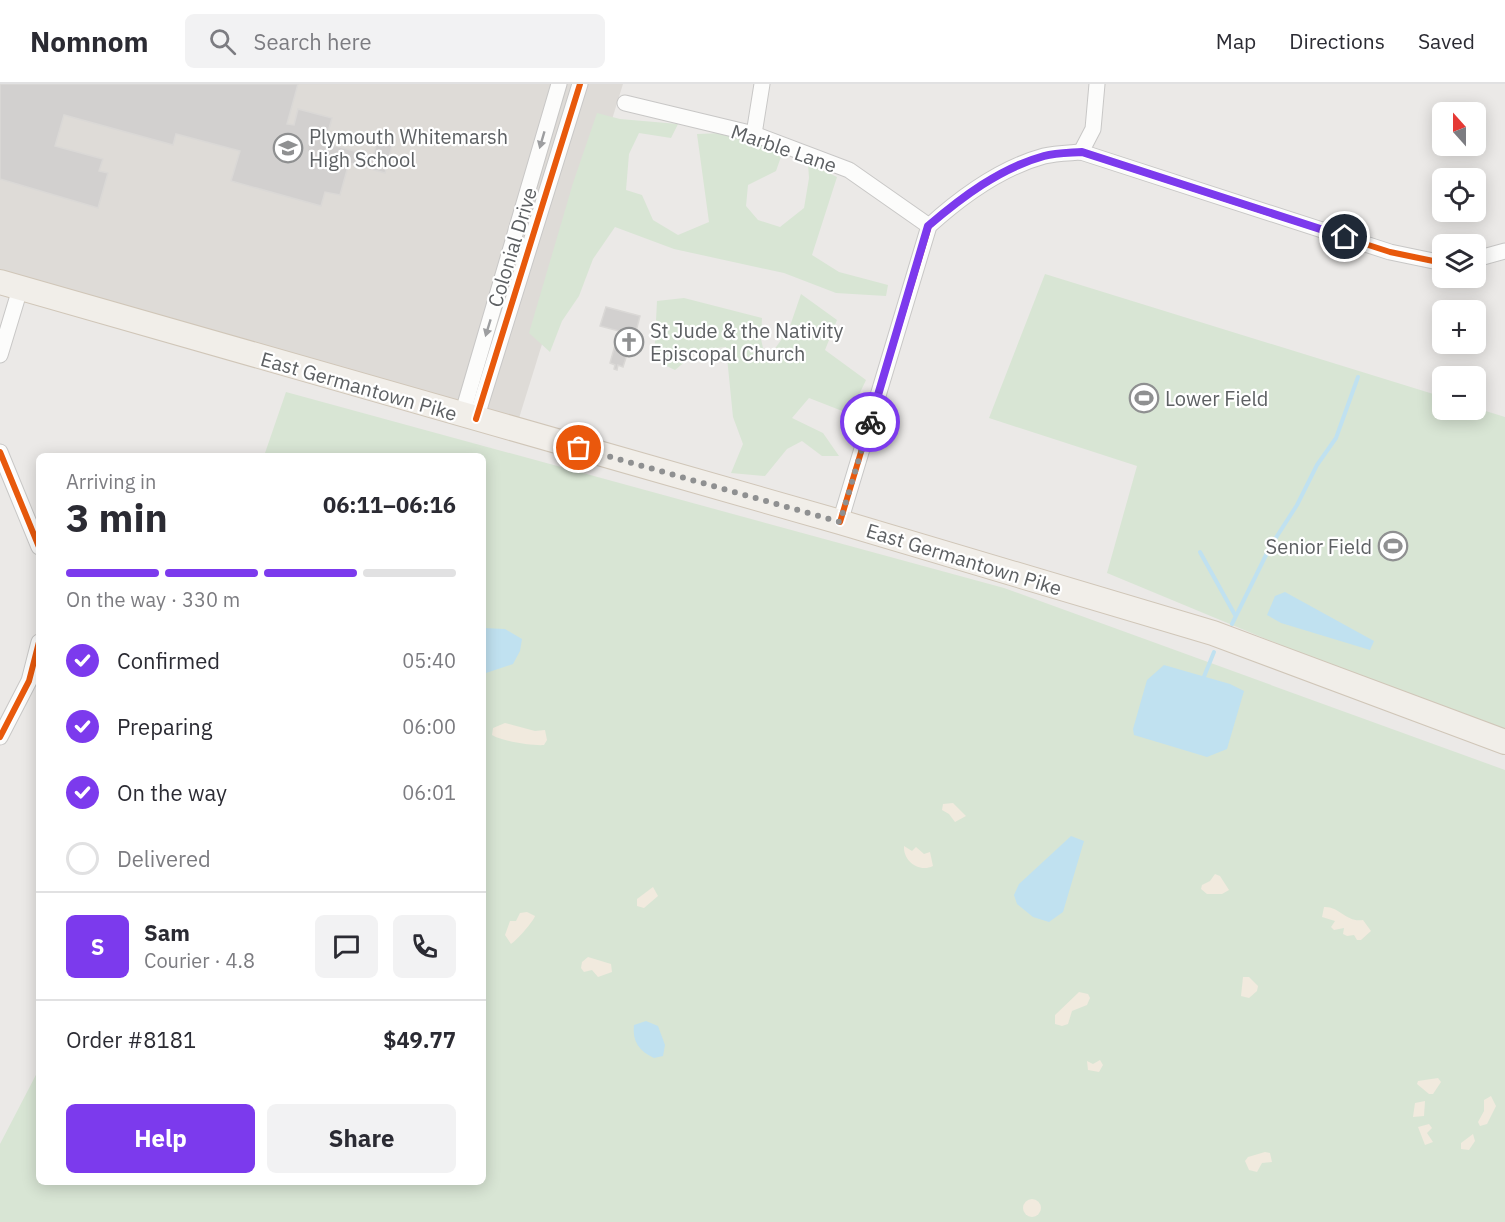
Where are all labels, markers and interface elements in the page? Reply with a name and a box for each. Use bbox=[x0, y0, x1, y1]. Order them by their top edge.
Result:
search box bbox=[185, 14, 605, 68]
text: Nomnom bbox=[30, 23, 149, 60]
icon: search bbox=[206, 25, 239, 58]
text: Search here bbox=[254, 27, 372, 56]
text: Map bbox=[1216, 27, 1256, 55]
text: Directions bbox=[1289, 27, 1385, 55]
text: Saved bbox=[1418, 27, 1475, 55]
north arrow bbox=[1432, 102, 1486, 156]
map controls bbox=[1432, 102, 1486, 420]
street label: Marble Lane bbox=[728, 117, 840, 179]
place label: Plymouth Whitemarsh High School bbox=[309, 123, 508, 173]
one-way arrow bbox=[537, 131, 546, 149]
school or university icon: Plymouth Whitemarsh High School bbox=[272, 132, 304, 164]
button: locate bbox=[1432, 168, 1486, 222]
street label: Colonial Drive bbox=[481, 184, 543, 310]
pin bbox=[1319, 211, 1370, 262]
icon: home bbox=[1328, 220, 1361, 253]
button: layers bbox=[1432, 234, 1486, 288]
button: + bbox=[1432, 300, 1486, 354]
place label: St Jude & the Nativity Episcopal Church bbox=[650, 317, 844, 367]
one-way arrow bbox=[483, 319, 492, 337]
church icon: St Jude & the Nativity Episcopal Church bbox=[613, 326, 645, 358]
street label: East Germantown Pike bbox=[258, 345, 460, 427]
button: − bbox=[1432, 366, 1486, 420]
sports icon: Lower Field bbox=[1128, 382, 1160, 414]
place label: Lower Field bbox=[1165, 385, 1268, 412]
courier bbox=[840, 392, 900, 452]
icon: bike bbox=[854, 406, 887, 439]
pin bbox=[553, 422, 604, 473]
icon: bag bbox=[562, 431, 595, 464]
text: Arriving in bbox=[66, 468, 156, 495]
text: 06:11–06:16 bbox=[323, 490, 456, 519]
text: 3 min bbox=[66, 492, 168, 543]
street label: East Germantown Pike bbox=[863, 516, 1065, 602]
sports icon: Senior Field bbox=[1377, 530, 1409, 562]
place label: Senior Field bbox=[1266, 533, 1372, 560]
text: On the way · 330 m bbox=[66, 586, 240, 613]
icon: check bbox=[66, 644, 99, 677]
text: Confirmed bbox=[117, 646, 220, 675]
text: 05:40 bbox=[402, 647, 456, 674]
icon: check bbox=[66, 710, 99, 743]
text: Preparing bbox=[117, 712, 212, 741]
text: 06:00 bbox=[402, 713, 456, 740]
icon: check bbox=[66, 776, 99, 809]
text: On the way bbox=[117, 778, 227, 807]
text: 06:01 bbox=[402, 779, 456, 806]
text: Delivered bbox=[117, 844, 211, 873]
button: chat bbox=[315, 915, 378, 978]
button: phone bbox=[393, 915, 456, 978]
text: Sam bbox=[144, 918, 190, 947]
text: S bbox=[91, 932, 104, 961]
text: Courier · 4.8 bbox=[144, 947, 255, 974]
text: Order #8181 bbox=[66, 1025, 196, 1054]
text: $49.77 bbox=[383, 1025, 456, 1054]
button: Help bbox=[66, 1104, 255, 1173]
button: Share bbox=[267, 1104, 456, 1173]

